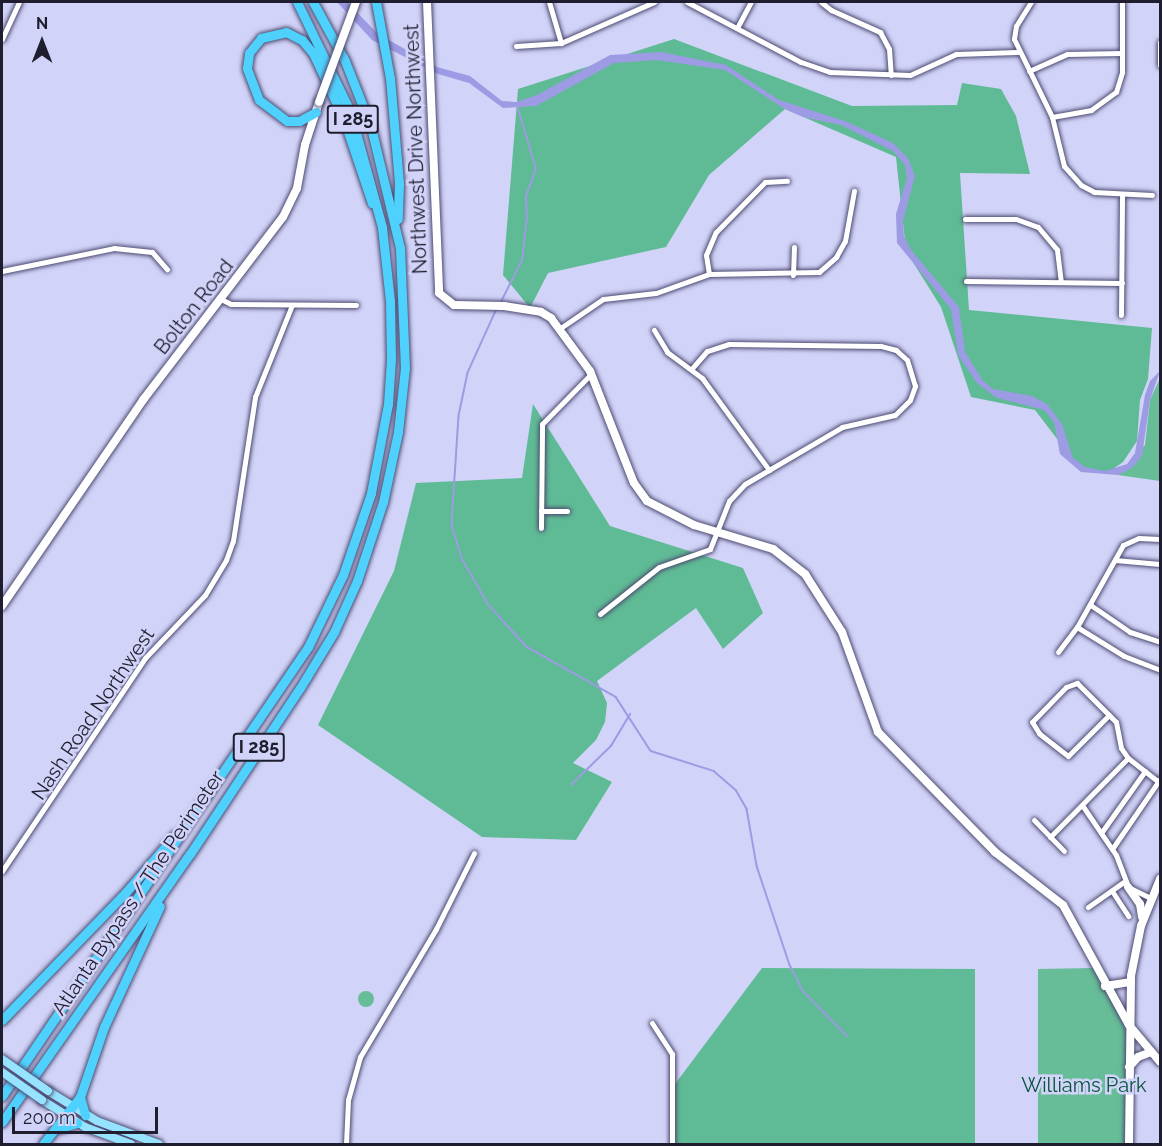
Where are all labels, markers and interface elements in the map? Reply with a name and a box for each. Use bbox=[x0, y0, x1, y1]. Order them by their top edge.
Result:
north arrow bbox=[12, 12, 72, 72]
text: N bbox=[36, 14, 48, 33]
street label: Northwest Drive Northwest bbox=[400, 23, 432, 275]
road number: I 285 bbox=[326, 104, 380, 134]
street label: Bolton Road bbox=[150, 255, 238, 359]
street label: Nash Road Northwest bbox=[27, 624, 159, 804]
road number: I 285 bbox=[232, 732, 286, 762]
street label: Atlanta Bypass / The Perimeter bbox=[47, 766, 229, 1020]
park label: Williams Park bbox=[1021, 1073, 1147, 1097]
scale bar bbox=[15, 1095, 160, 1133]
text: 200 m bbox=[23, 1107, 76, 1128]

